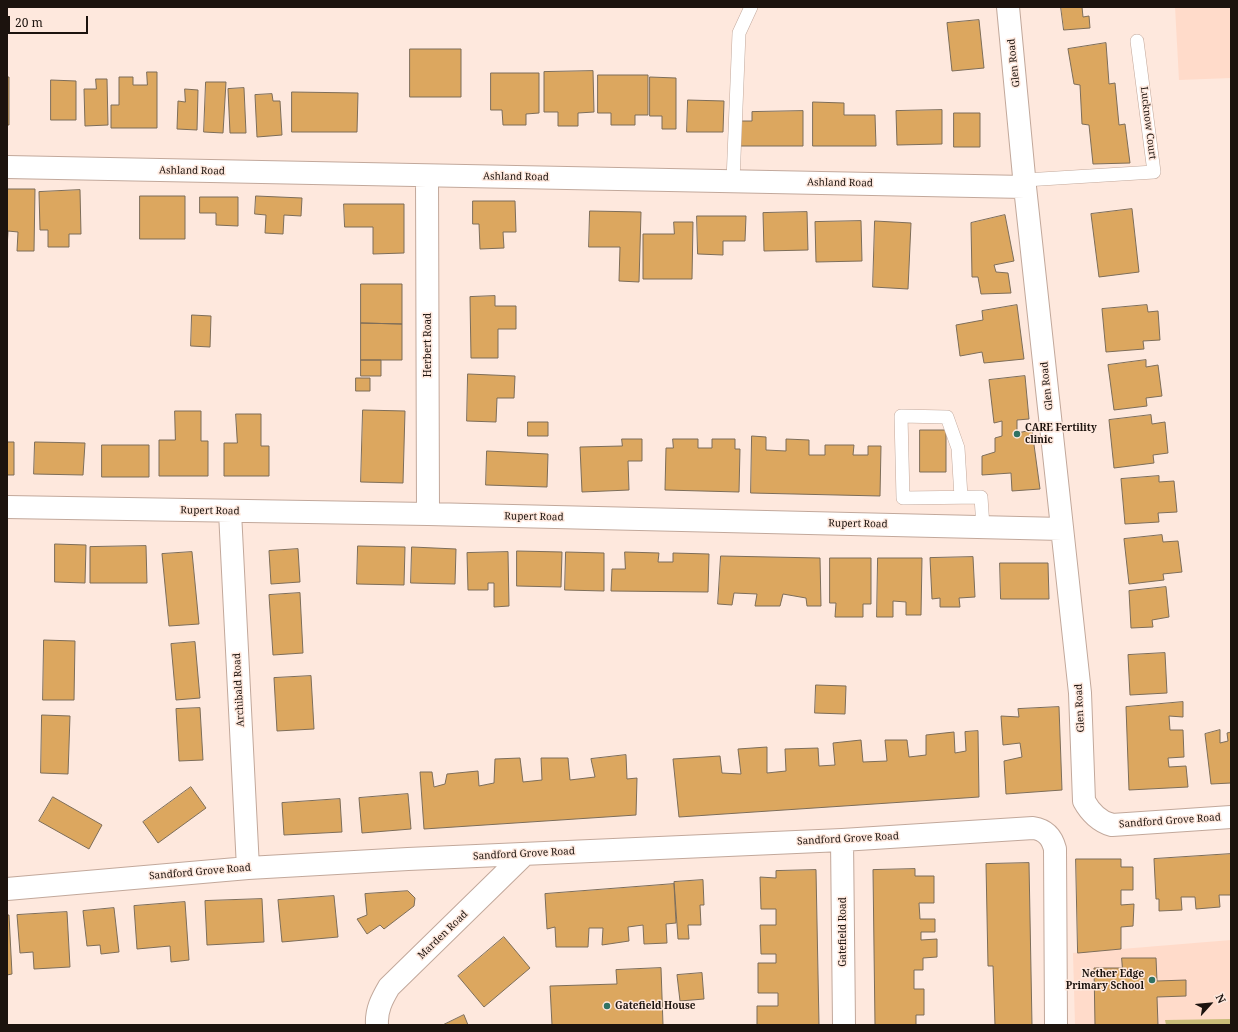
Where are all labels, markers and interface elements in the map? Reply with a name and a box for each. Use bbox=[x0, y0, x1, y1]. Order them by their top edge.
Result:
scale bar bbox=[10, 8, 90, 34]
text: 20 m bbox=[15, 14, 43, 31]
street label: Glen Road bbox=[1005, 38, 1023, 88]
street label: Lucknow Court bbox=[1138, 86, 1158, 160]
street label: Ashland Road bbox=[159, 164, 225, 178]
street label: Ashland Road bbox=[483, 170, 549, 184]
street label: Ashland Road bbox=[807, 176, 873, 190]
street label: Herbert Road bbox=[422, 313, 434, 377]
street label: Glen Road bbox=[1038, 361, 1056, 411]
place label: CARE Fertility clinic bbox=[1025, 422, 1097, 446]
marker: CARE Fertility clinic bbox=[1012, 429, 1022, 439]
street label: Rupert Road bbox=[180, 504, 240, 518]
street label: Rupert Road bbox=[504, 510, 564, 524]
street label: Rupert Road bbox=[828, 517, 888, 531]
street label: Archibald Road bbox=[231, 653, 247, 727]
street label: Glen Road bbox=[1073, 683, 1087, 733]
street label: Sandford Grove Road bbox=[1119, 811, 1221, 831]
street label: Sandford Grove Road bbox=[797, 830, 899, 848]
street label: Sandford Grove Road bbox=[473, 845, 575, 863]
street label: Sandford Grove Road bbox=[149, 862, 251, 882]
street label: Gatefield Road bbox=[837, 897, 849, 967]
street label: Marden Road bbox=[416, 908, 470, 962]
place label: Nether Edge Primary School bbox=[1066, 968, 1144, 992]
marker: Nether Edge Primary School bbox=[1147, 975, 1157, 985]
north arrow bbox=[1190, 984, 1230, 1024]
text: N bbox=[1212, 991, 1230, 1006]
place label: Gatefield House bbox=[615, 1000, 696, 1012]
marker: Gatefield House bbox=[602, 1001, 612, 1011]

